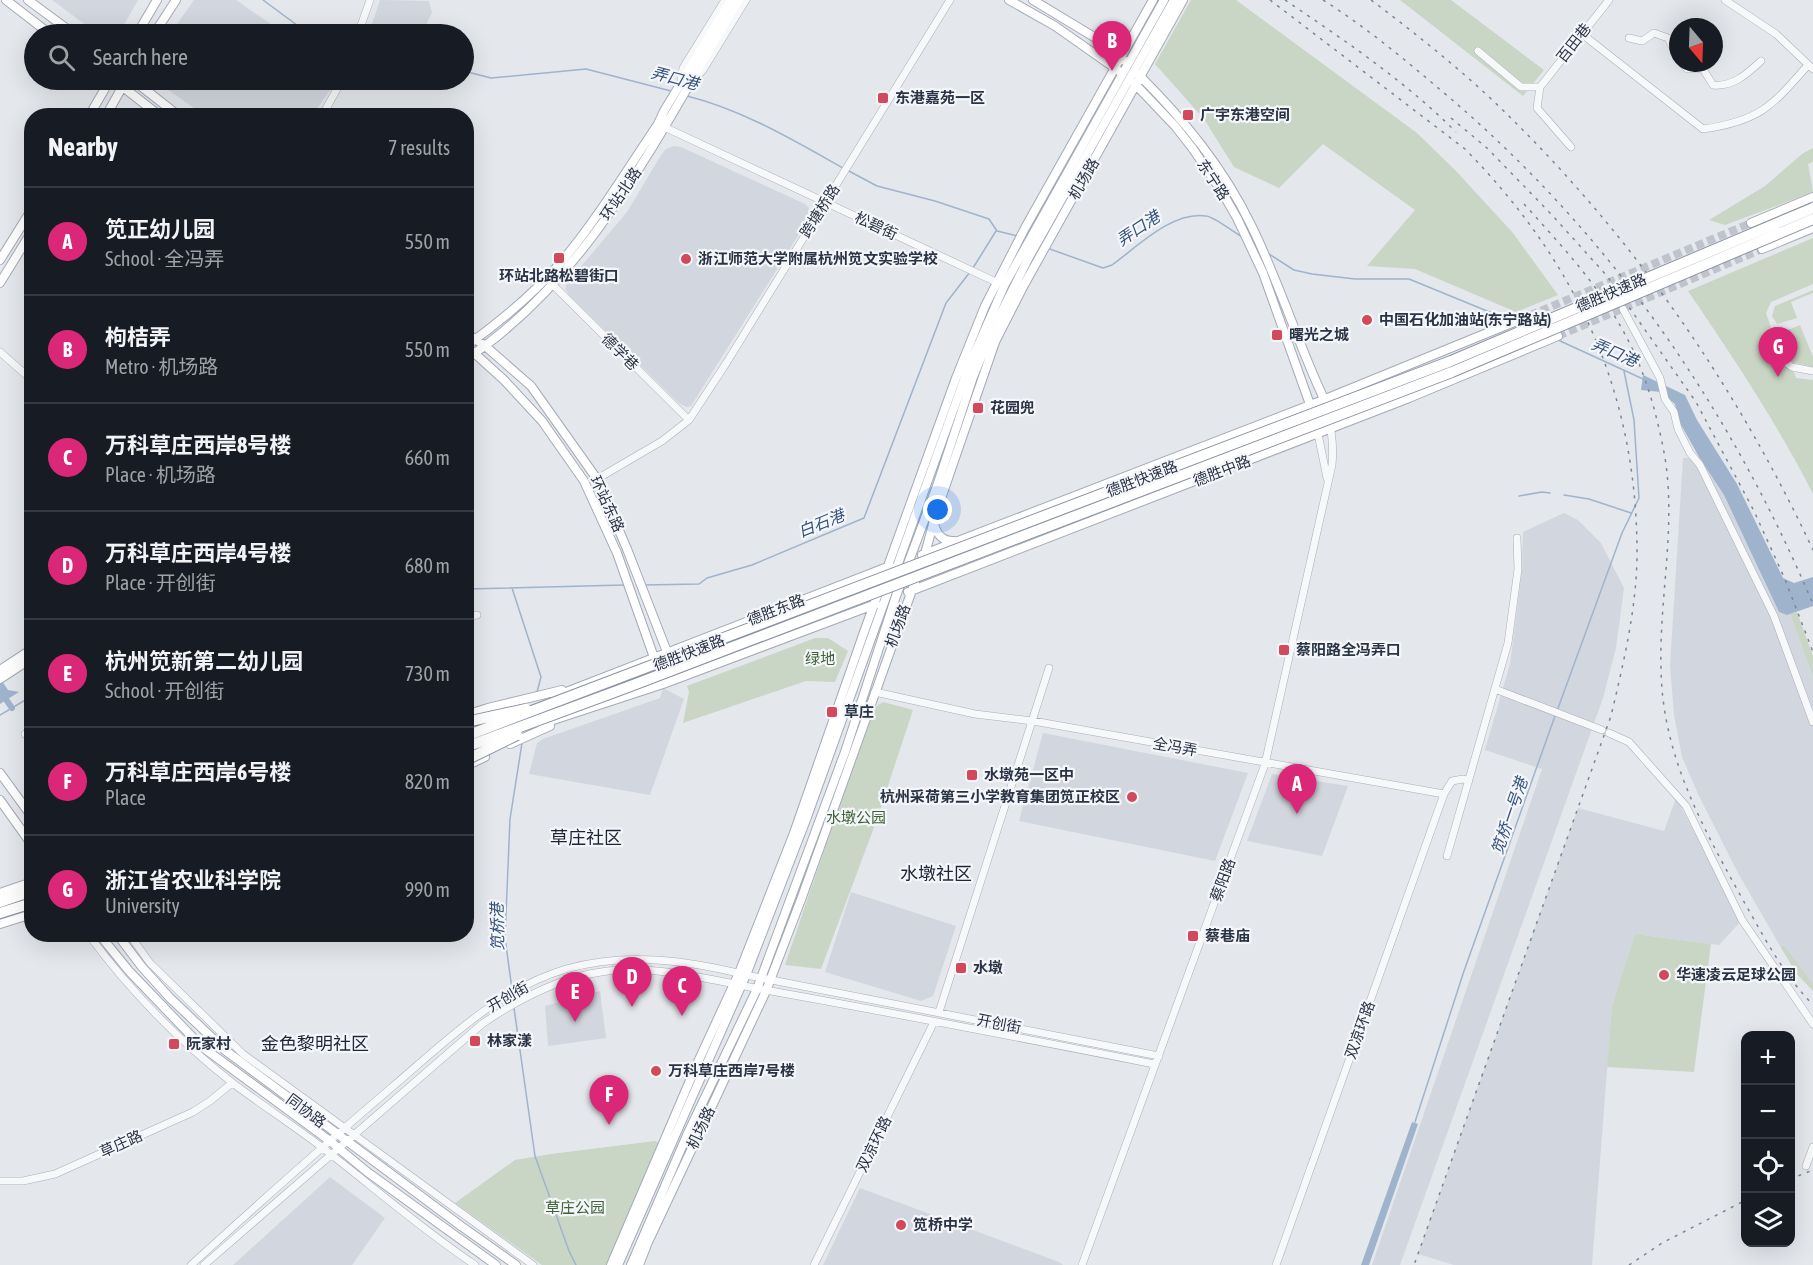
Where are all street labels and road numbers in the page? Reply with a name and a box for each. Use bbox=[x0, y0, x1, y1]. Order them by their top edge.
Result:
street label: 百田巷 bbox=[1553, 20, 1594, 66]
street label: 机场路 bbox=[1065, 155, 1102, 202]
street label: 东宁路 bbox=[1194, 156, 1233, 203]
street label: 环站北路 bbox=[597, 164, 644, 223]
street label: 跨塘桥路 bbox=[796, 181, 843, 241]
street label: 松碧街 bbox=[852, 208, 900, 243]
street label: 德胜快速路 bbox=[1573, 270, 1649, 315]
street label: 德学巷 bbox=[598, 330, 642, 374]
street label: 德胜中路 bbox=[1191, 452, 1253, 489]
street label: 德胜快速路 bbox=[1104, 457, 1180, 500]
street label: 环站东路 bbox=[587, 473, 628, 535]
street label: 德胜东路 bbox=[745, 591, 807, 628]
street label: 机场路 bbox=[882, 602, 913, 650]
street label: 德胜快速路 bbox=[651, 631, 727, 674]
street label: 全冯弄 bbox=[1151, 734, 1199, 759]
street label: 蔡阳路 bbox=[1207, 856, 1238, 904]
street label: 开创街 bbox=[484, 978, 531, 1015]
street label: 双凉环路 bbox=[1341, 999, 1378, 1061]
street label: 开创街 bbox=[975, 1011, 1023, 1036]
street label: 同协路 bbox=[283, 1090, 329, 1131]
street label: 机场路 bbox=[683, 1104, 718, 1152]
street label: 双凉环路 bbox=[853, 1113, 894, 1174]
street label: 草庄路 bbox=[97, 1127, 145, 1160]

